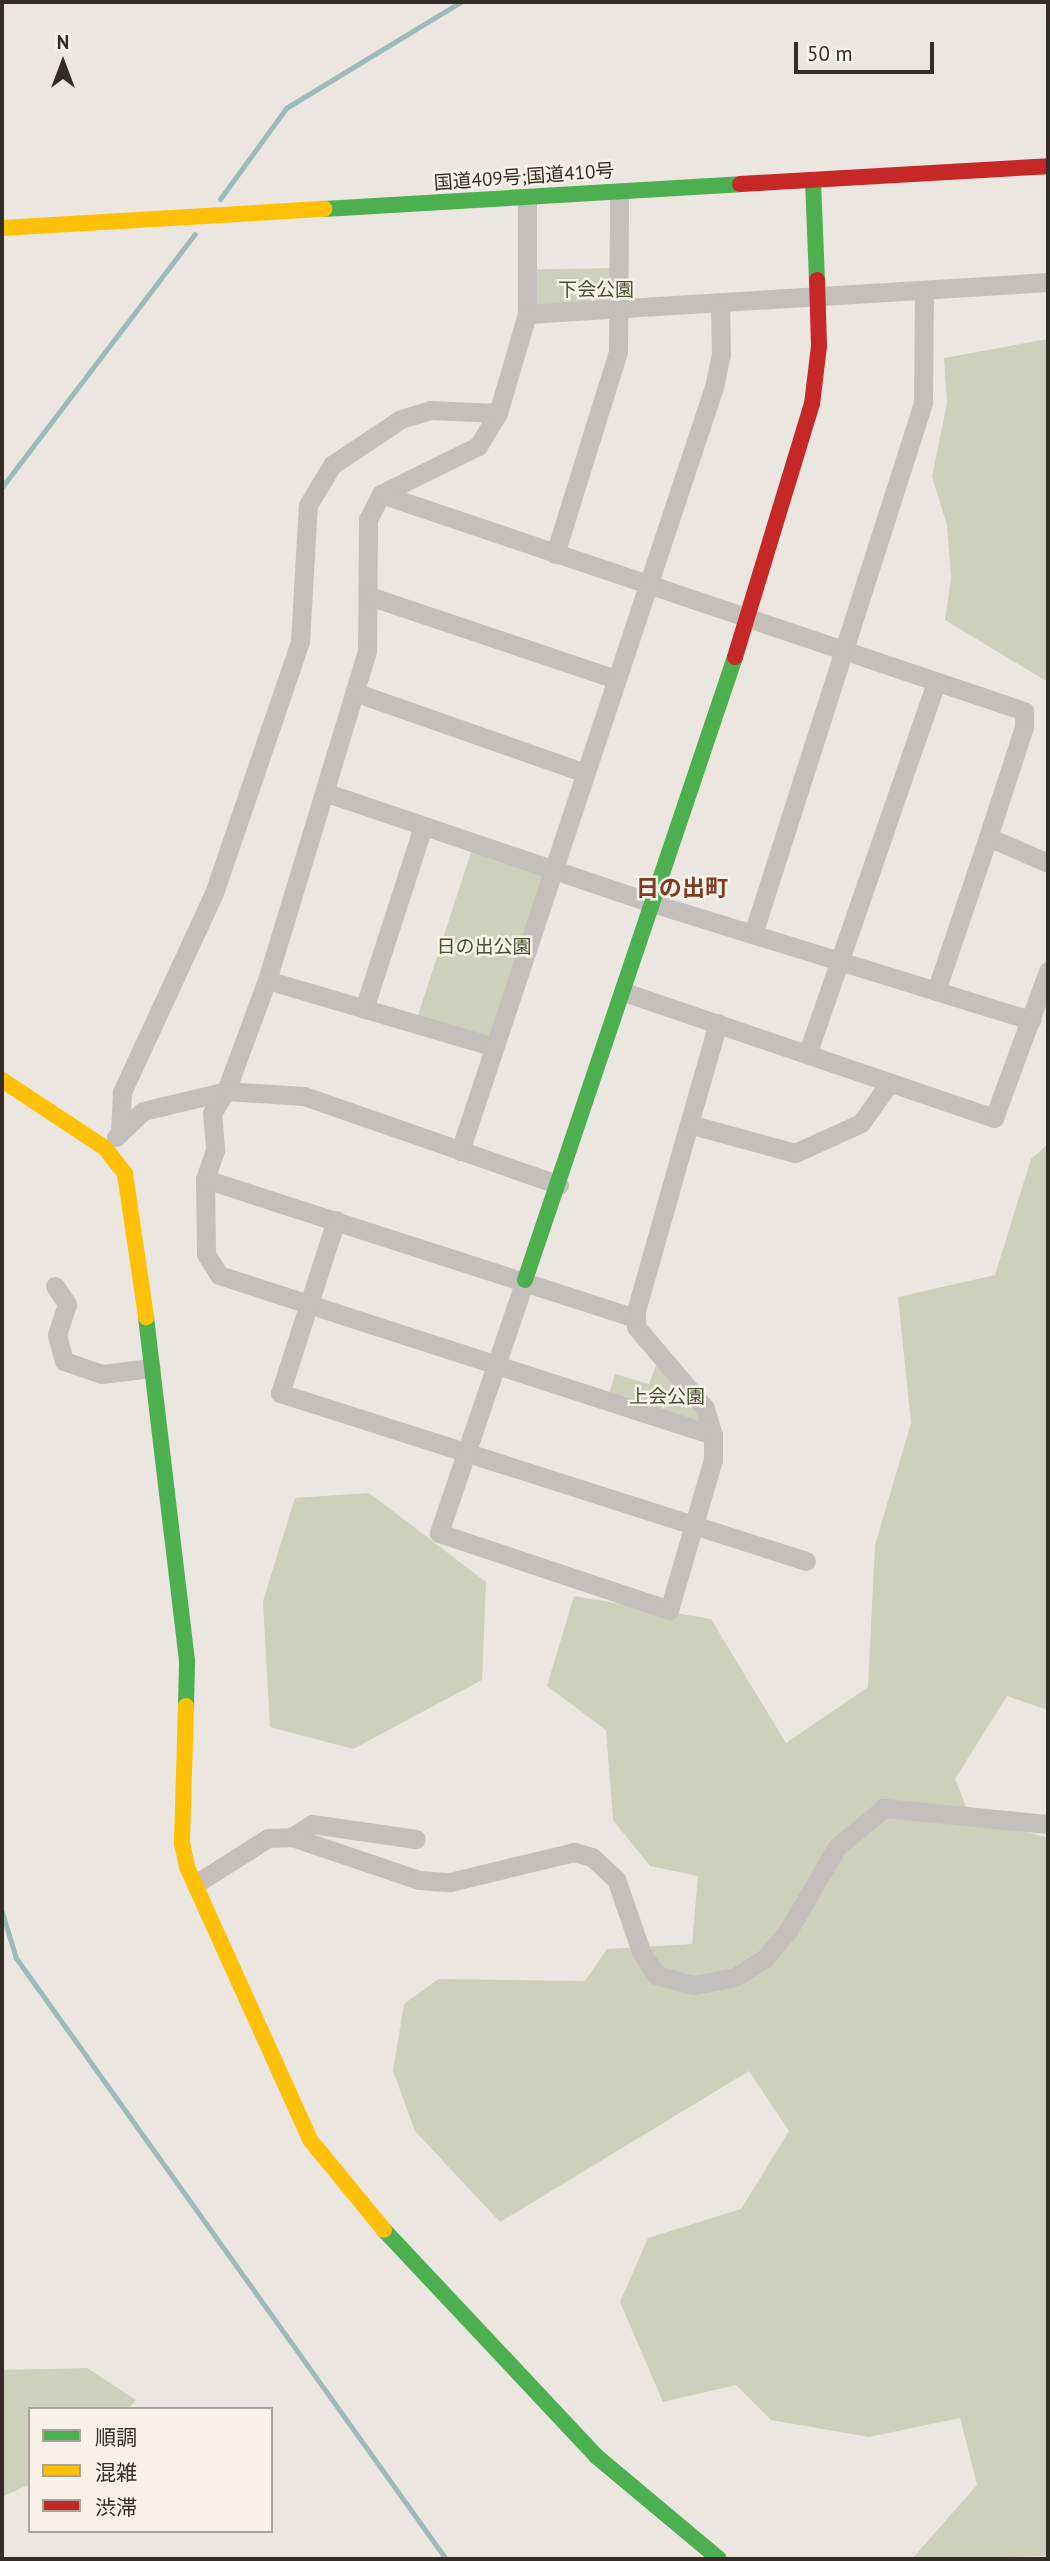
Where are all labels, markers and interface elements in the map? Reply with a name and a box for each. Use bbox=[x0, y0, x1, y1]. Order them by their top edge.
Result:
north arrow bbox=[28, 28, 98, 98]
scale bar bbox=[798, 28, 938, 72]
text: N bbox=[57, 30, 69, 54]
text: 50 m bbox=[807, 40, 853, 67]
street label: 国道409号;国道410号 bbox=[433, 159, 615, 195]
park label: 下会公園 bbox=[558, 279, 634, 301]
district label: 日の出町 bbox=[636, 874, 728, 902]
park label: 日の出公園 bbox=[437, 936, 531, 958]
park label: 上会公園 bbox=[629, 1386, 705, 1408]
legend bbox=[28, 2407, 273, 2533]
text: 順調 bbox=[95, 2424, 137, 2451]
text: 混雑 bbox=[95, 2459, 137, 2486]
text: 渋滞 bbox=[95, 2494, 137, 2521]

